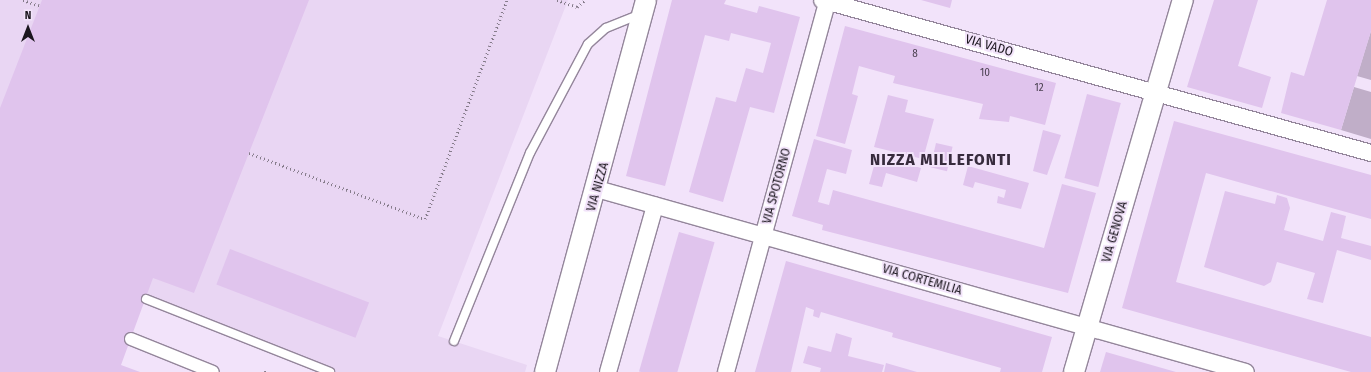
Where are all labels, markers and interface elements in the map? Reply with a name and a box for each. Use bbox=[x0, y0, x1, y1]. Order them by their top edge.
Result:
north arrow bbox=[8, 8, 48, 48]
text: N bbox=[25, 9, 31, 22]
street label: VIA VADO bbox=[963, 32, 1015, 60]
house number: 8 bbox=[912, 47, 918, 61]
house number: 10 bbox=[980, 66, 990, 80]
house number: 12 bbox=[1034, 81, 1044, 95]
street label: VIA SPOTORNO bbox=[759, 146, 795, 226]
district label: NIZZA MILLEFONTI bbox=[870, 150, 1012, 170]
street label: VIA NIZZA bbox=[584, 161, 612, 213]
street label: VIA GENOVA bbox=[1099, 200, 1131, 264]
street label: VIA CORTEMILIA bbox=[880, 261, 964, 299]

